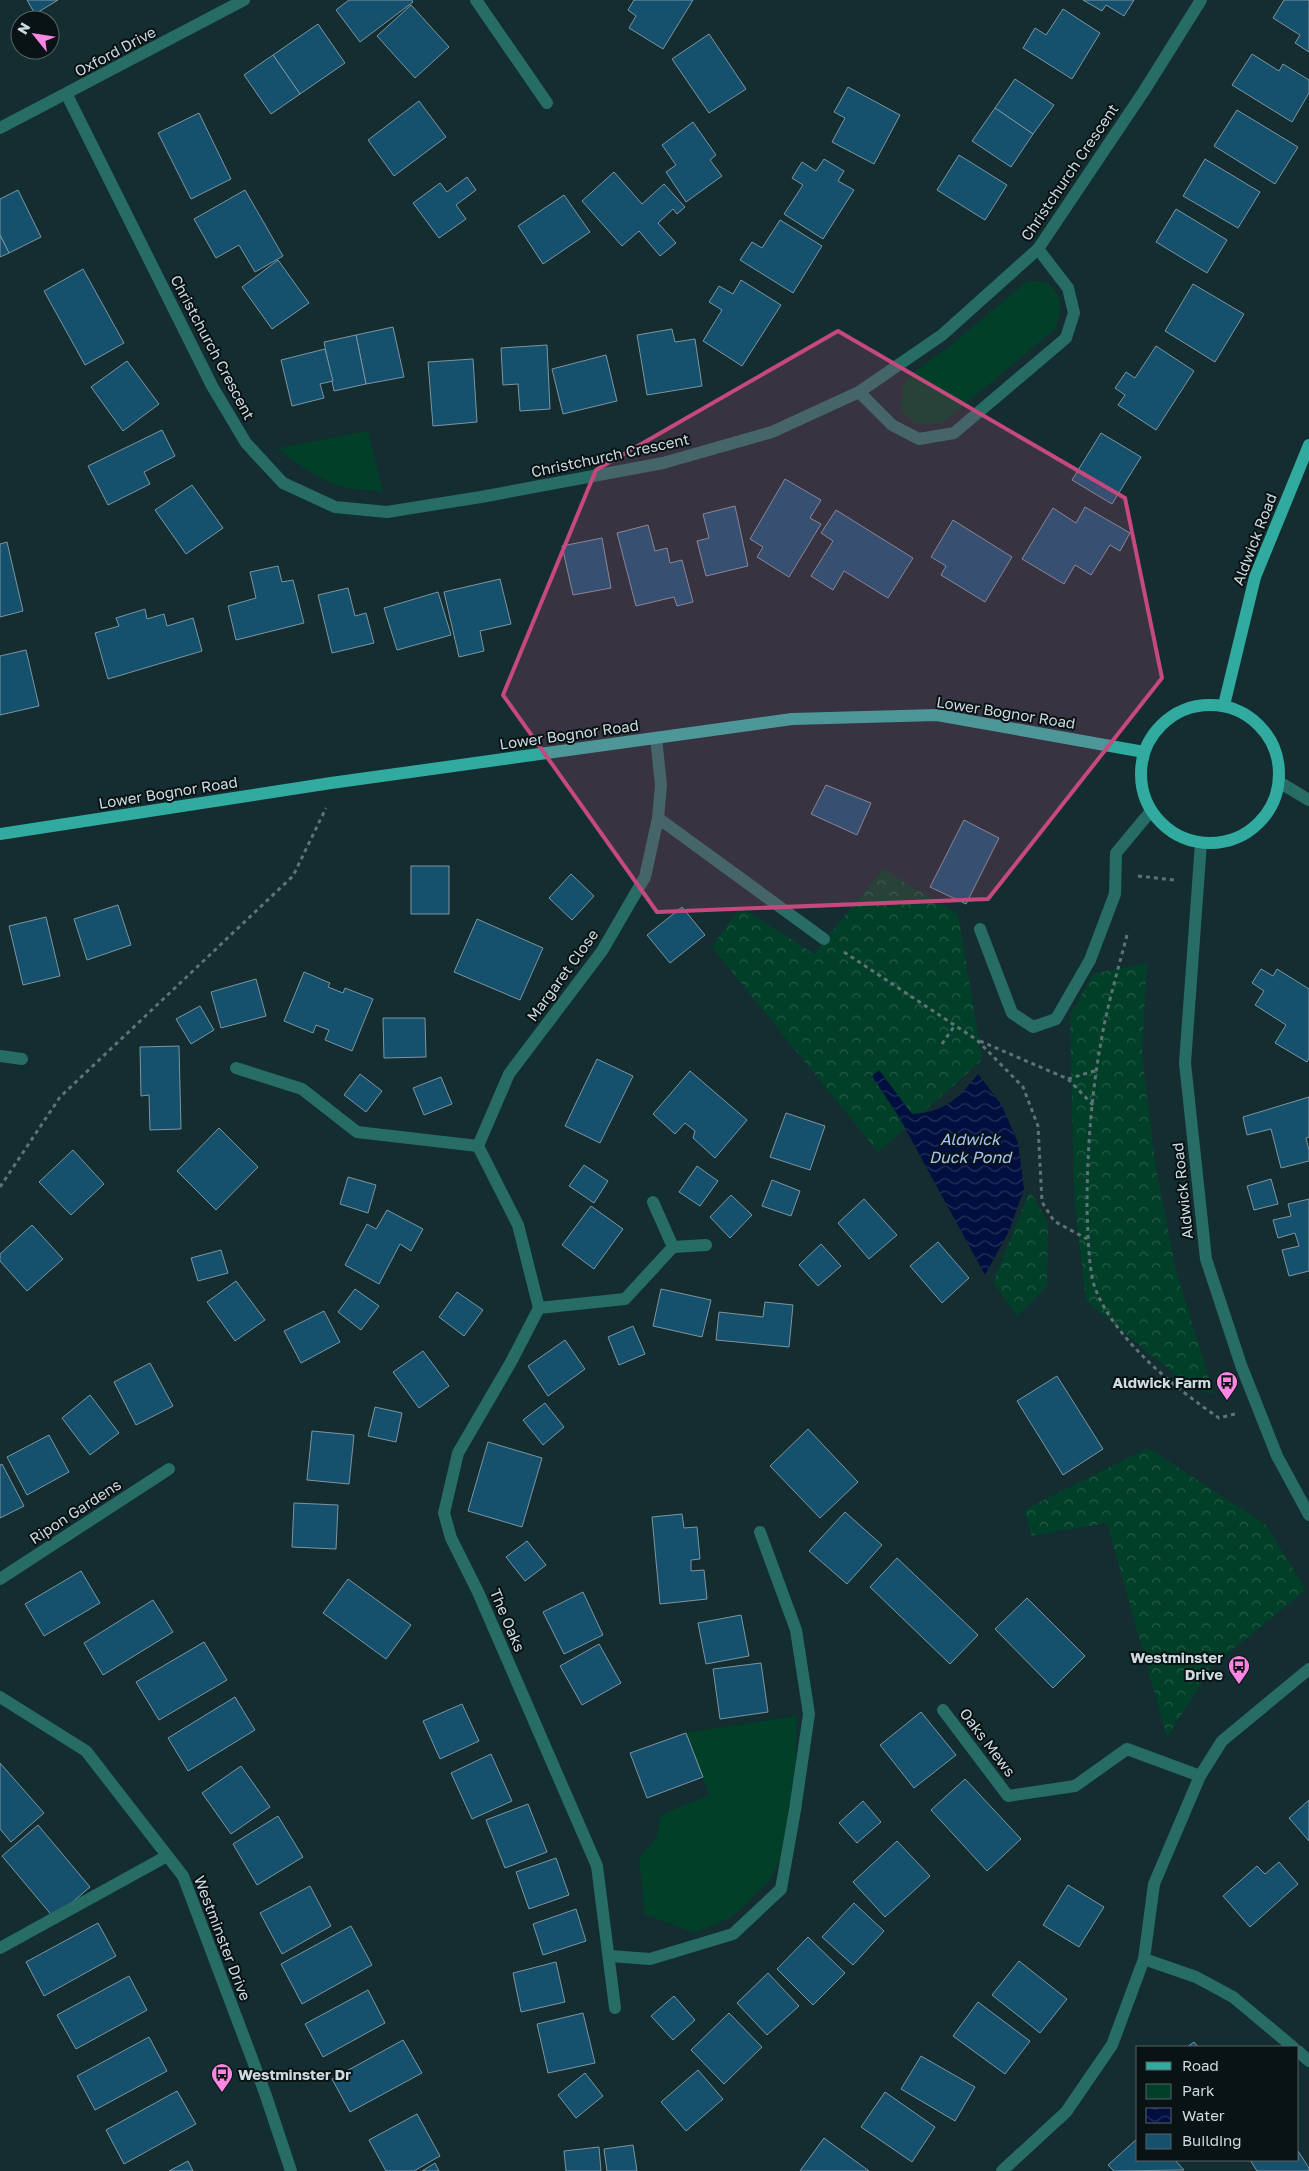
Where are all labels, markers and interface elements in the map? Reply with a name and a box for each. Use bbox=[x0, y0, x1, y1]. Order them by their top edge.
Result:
north arrow bbox=[10, 10, 60, 60]
text: N bbox=[13, 19, 33, 37]
street label: Oxford Drive bbox=[71, 22, 159, 80]
street label: Christchurch Crescent bbox=[1017, 100, 1121, 244]
street label: Christchurch Crescent bbox=[167, 272, 259, 422]
street label: Christchurch Crescent bbox=[529, 429, 691, 481]
street label: Aldwick Road bbox=[1228, 491, 1280, 587]
street label: Lower Bognor Road bbox=[935, 692, 1077, 732]
street label: Lower Bognor Road bbox=[498, 715, 640, 753]
street label: Lower Bognor Road bbox=[97, 772, 239, 812]
street label: Margaret Close bbox=[523, 925, 602, 1025]
water label: Aldwick Duck Pond bbox=[929, 1129, 1013, 1167]
street label: Aldwick Road bbox=[1168, 1142, 1196, 1240]
bus stop icon: Aldwick Farm bbox=[1215, 1370, 1239, 1401]
place label: Aldwick Farm bbox=[1112, 1373, 1211, 1391]
street label: Ripon Gardens bbox=[26, 1475, 124, 1547]
street label: The Oaks bbox=[487, 1586, 529, 1654]
place label: Westminster Drive bbox=[1130, 1648, 1223, 1683]
bus stop icon: Westminster Drive bbox=[1227, 1654, 1251, 1685]
street label: Oaks Mews bbox=[956, 1704, 1020, 1780]
street label: Westminster Drive bbox=[191, 1873, 255, 2003]
legend bbox=[1136, 2046, 1299, 2161]
text: Road bbox=[1182, 2056, 1219, 2074]
bus stop icon: Westminster Dr bbox=[210, 2062, 234, 2093]
place label: Westminster Dr bbox=[238, 2065, 351, 2083]
text: Park bbox=[1182, 2081, 1215, 2099]
text: Water bbox=[1182, 2106, 1225, 2124]
text: Building bbox=[1182, 2131, 1242, 2149]

